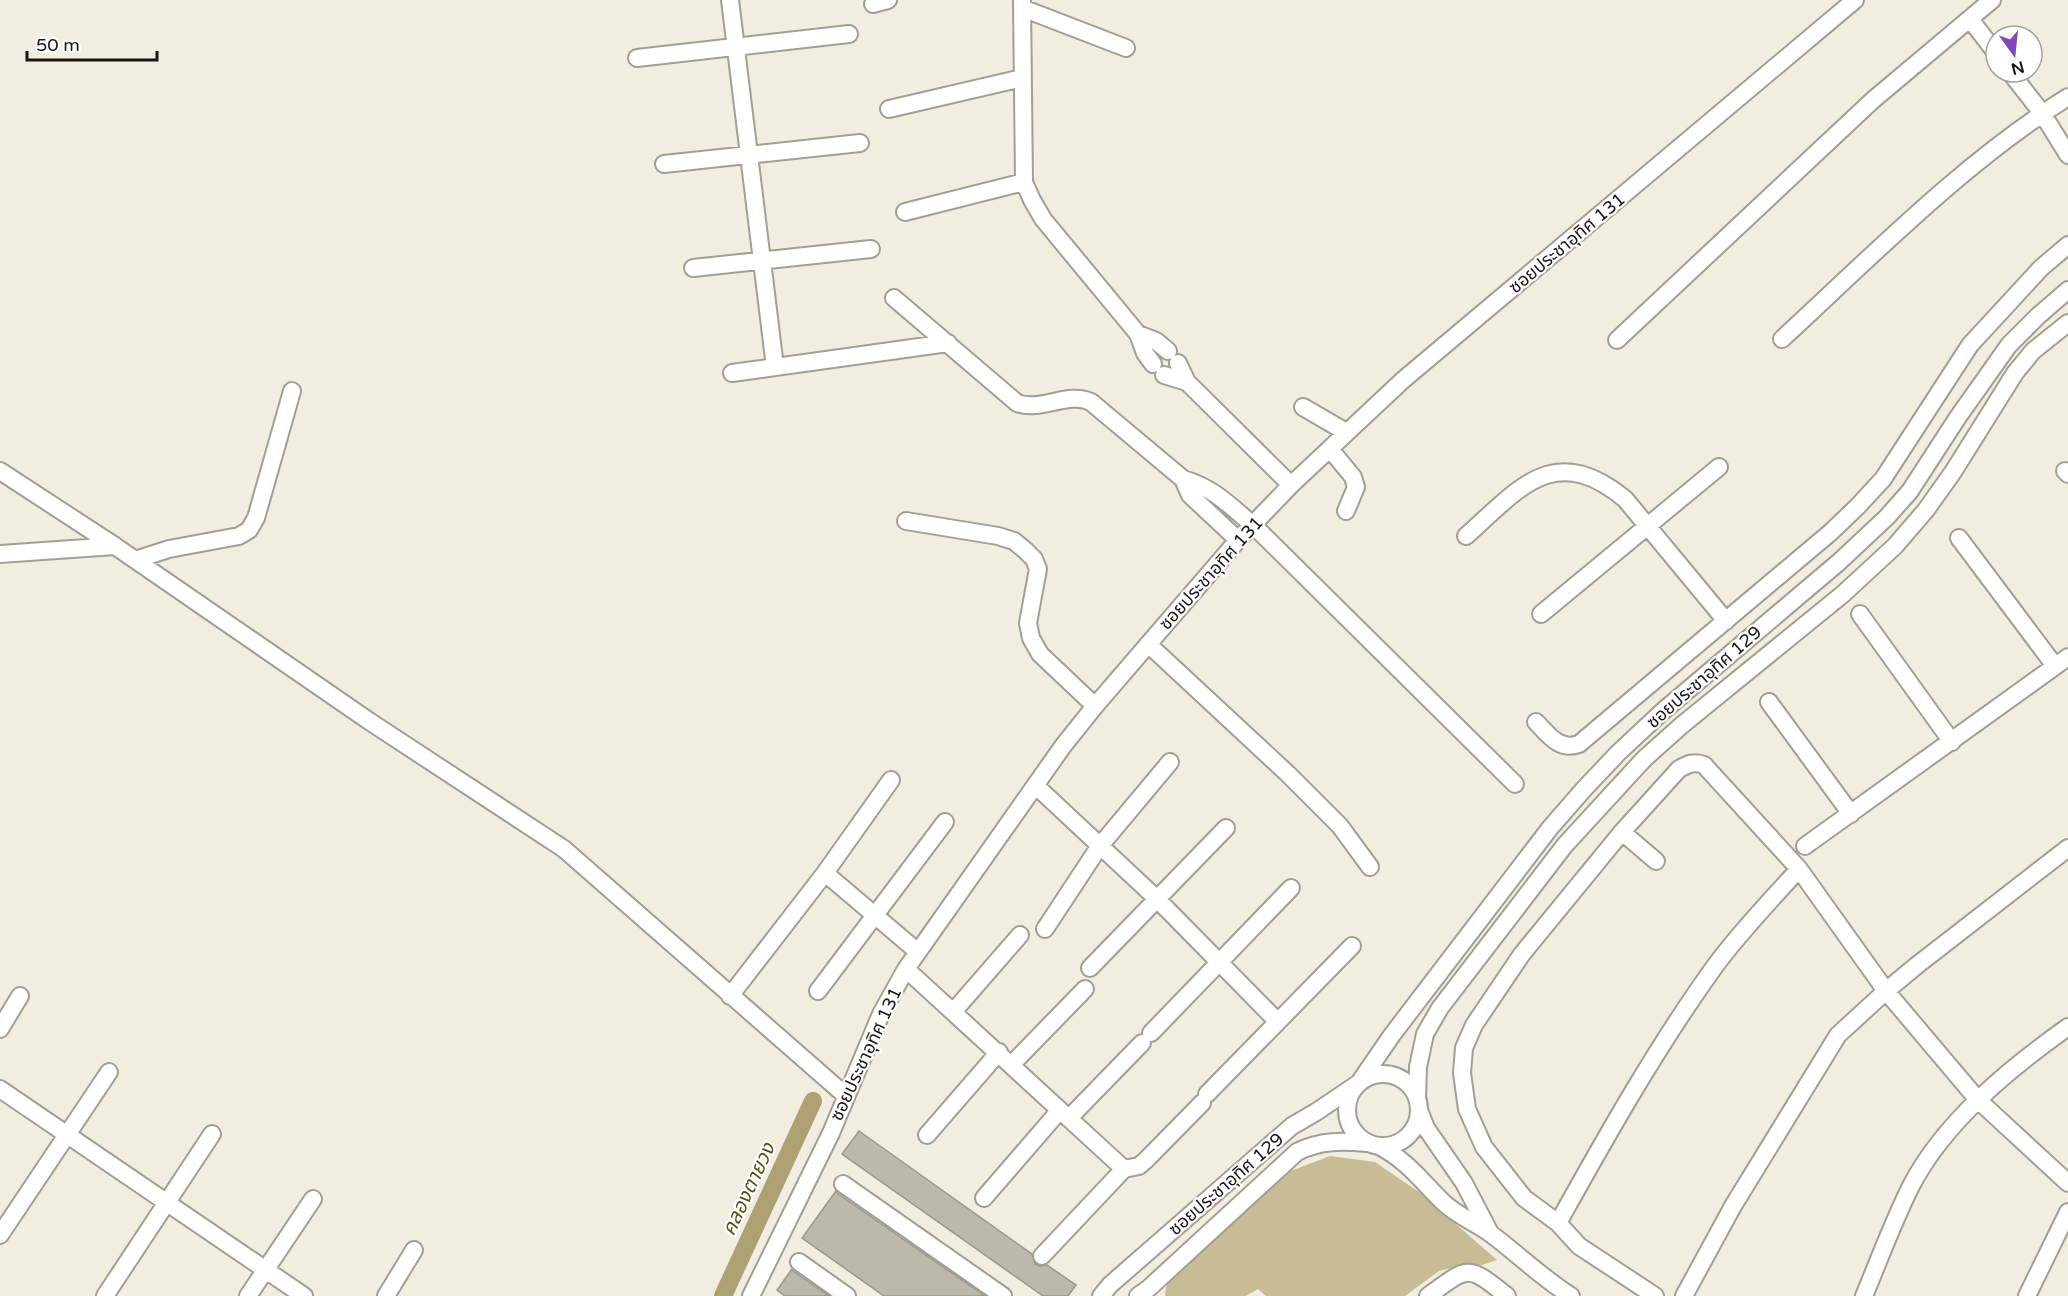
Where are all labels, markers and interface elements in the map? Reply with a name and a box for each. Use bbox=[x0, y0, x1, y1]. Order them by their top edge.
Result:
scale bar bbox=[27, 24, 158, 62]
north arrow bbox=[1984, 24, 2044, 84]
text: 50 m bbox=[36, 34, 80, 56]
text: N bbox=[2009, 56, 2026, 79]
street label: ซอยประชาอุทิศ 131 bbox=[1504, 188, 1630, 298]
street label: ซอยประชาอุทิศ 131 bbox=[1154, 512, 1268, 634]
street label: ซอยประชาอุทิศ 129 bbox=[1642, 621, 1766, 733]
street label: ซอยประชาอุทิศ 131 bbox=[825, 984, 907, 1124]
street label: ซอยประชาอุทิศ 129 bbox=[1164, 1128, 1288, 1240]
water label: คลองตายวง bbox=[717, 1138, 781, 1239]

